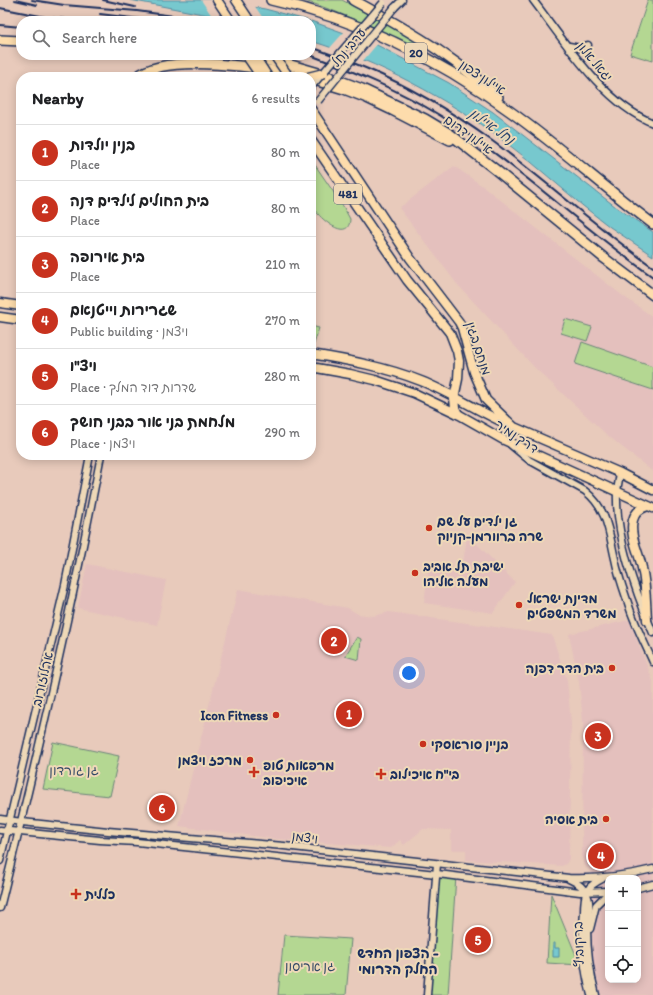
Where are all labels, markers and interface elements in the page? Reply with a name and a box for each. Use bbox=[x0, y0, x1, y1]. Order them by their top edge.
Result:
search box bbox=[16, 16, 316, 60]
street label: ערבי נחל bbox=[328, 25, 369, 70]
icon: search bbox=[30, 27, 52, 49]
text: Search here bbox=[62, 29, 137, 47]
street label: יגאל אלון bbox=[574, 38, 616, 84]
road number: 20 bbox=[405, 43, 427, 63]
street label: איילון צפון bbox=[456, 57, 509, 99]
text: Nearby bbox=[32, 88, 84, 108]
text: 6 results bbox=[252, 91, 300, 106]
water label: נחל איילון bbox=[466, 105, 518, 149]
street label: איילון דרום bbox=[441, 112, 496, 157]
text: בנין יולדות bbox=[70, 136, 135, 154]
text: 1 bbox=[42, 145, 48, 160]
text: 80 m bbox=[271, 145, 300, 160]
text: Place bbox=[70, 157, 100, 172]
road number: 481 bbox=[334, 184, 362, 204]
text: בית החולים לילדים דנה bbox=[70, 192, 209, 210]
text: 2 bbox=[42, 201, 48, 216]
text: 80 m bbox=[271, 201, 300, 216]
text: Place bbox=[70, 213, 100, 228]
text: בית אירופה bbox=[70, 248, 145, 266]
text: 3 bbox=[41, 257, 49, 272]
text: 210 m bbox=[265, 257, 300, 272]
text: Place bbox=[70, 269, 100, 284]
text: שגרירות וייטנאם bbox=[70, 301, 177, 319]
text: 4 bbox=[41, 313, 49, 328]
text: 270 m bbox=[265, 313, 300, 328]
street label: מנחם בגין bbox=[463, 320, 494, 377]
text: Public building · ויצמן bbox=[70, 324, 188, 339]
text: ויצ"ו bbox=[70, 357, 97, 375]
text: 5 bbox=[42, 369, 48, 384]
text: 280 m bbox=[264, 369, 300, 384]
text: Place · שדרות דוד המלך bbox=[70, 380, 196, 395]
text: מלחמת בני אור בבני חושך bbox=[70, 413, 235, 431]
street label: דרך נמיר bbox=[492, 417, 541, 456]
text: 6 bbox=[42, 425, 48, 440]
text: 290 m bbox=[264, 425, 300, 440]
text: Place · ויצמן bbox=[70, 436, 136, 451]
place label: גן ילדים על שם שרה ברוורמן-קניוק bbox=[437, 514, 543, 545]
marker: גן ילדים על שם שרה ברוורמן-קניוק bbox=[424, 523, 434, 533]
place label: ישיבת תל אביב מעלה אליהו bbox=[423, 559, 504, 589]
marker: ישיבת תל אביב מעלה אליהו bbox=[410, 568, 420, 578]
place label: מדינת ישראל משרד המשפטים bbox=[527, 591, 617, 621]
marker: מדינת ישראל משרד המשפטים bbox=[514, 600, 524, 610]
pin: 2 bbox=[321, 626, 347, 656]
street label: ארלוזורוב bbox=[29, 650, 56, 708]
place label: בית הדר דפנה bbox=[526, 661, 604, 676]
your location bbox=[399, 663, 419, 683]
marker: בית הדר דפנה bbox=[607, 663, 617, 673]
pin: 1 bbox=[336, 699, 362, 729]
place label: Icon Fitness bbox=[200, 708, 268, 723]
marker: Icon Fitness bbox=[271, 710, 281, 720]
pin: 3 bbox=[585, 721, 611, 751]
place label: בניין סוראסקי bbox=[431, 737, 508, 753]
marker: בניין סוראסקי bbox=[418, 739, 428, 749]
place label: מרכז ויצמן bbox=[178, 753, 242, 769]
marker: מרכז ויצמן bbox=[245, 755, 255, 765]
place label: מרפאות טופ איכיפוב bbox=[262, 758, 334, 788]
park label: גן גורדון bbox=[49, 763, 99, 779]
marker: מרפאות טופ איכיפוב bbox=[248, 766, 260, 778]
place label: בי"ח איכילוב bbox=[389, 767, 460, 782]
marker: בי"ח איכילוב bbox=[375, 768, 387, 780]
pin: 6 bbox=[149, 793, 175, 823]
place label: בית אסיה bbox=[545, 812, 598, 827]
marker: בית אסיה bbox=[601, 814, 611, 824]
street label: ויצמן bbox=[291, 828, 319, 848]
pin: 4 bbox=[588, 841, 614, 871]
map controls bbox=[605, 875, 641, 983]
button: + bbox=[605, 875, 641, 911]
place label: כללית bbox=[84, 887, 116, 902]
marker: כללית bbox=[70, 888, 82, 900]
button: − bbox=[605, 911, 641, 947]
street label: ברקוביץ bbox=[570, 921, 588, 967]
pin: 5 bbox=[465, 925, 491, 955]
district label: הצפון החדש - החלק הדרומי bbox=[357, 945, 439, 978]
button: locate bbox=[605, 947, 641, 983]
park label: גן אריסון bbox=[285, 959, 335, 974]

